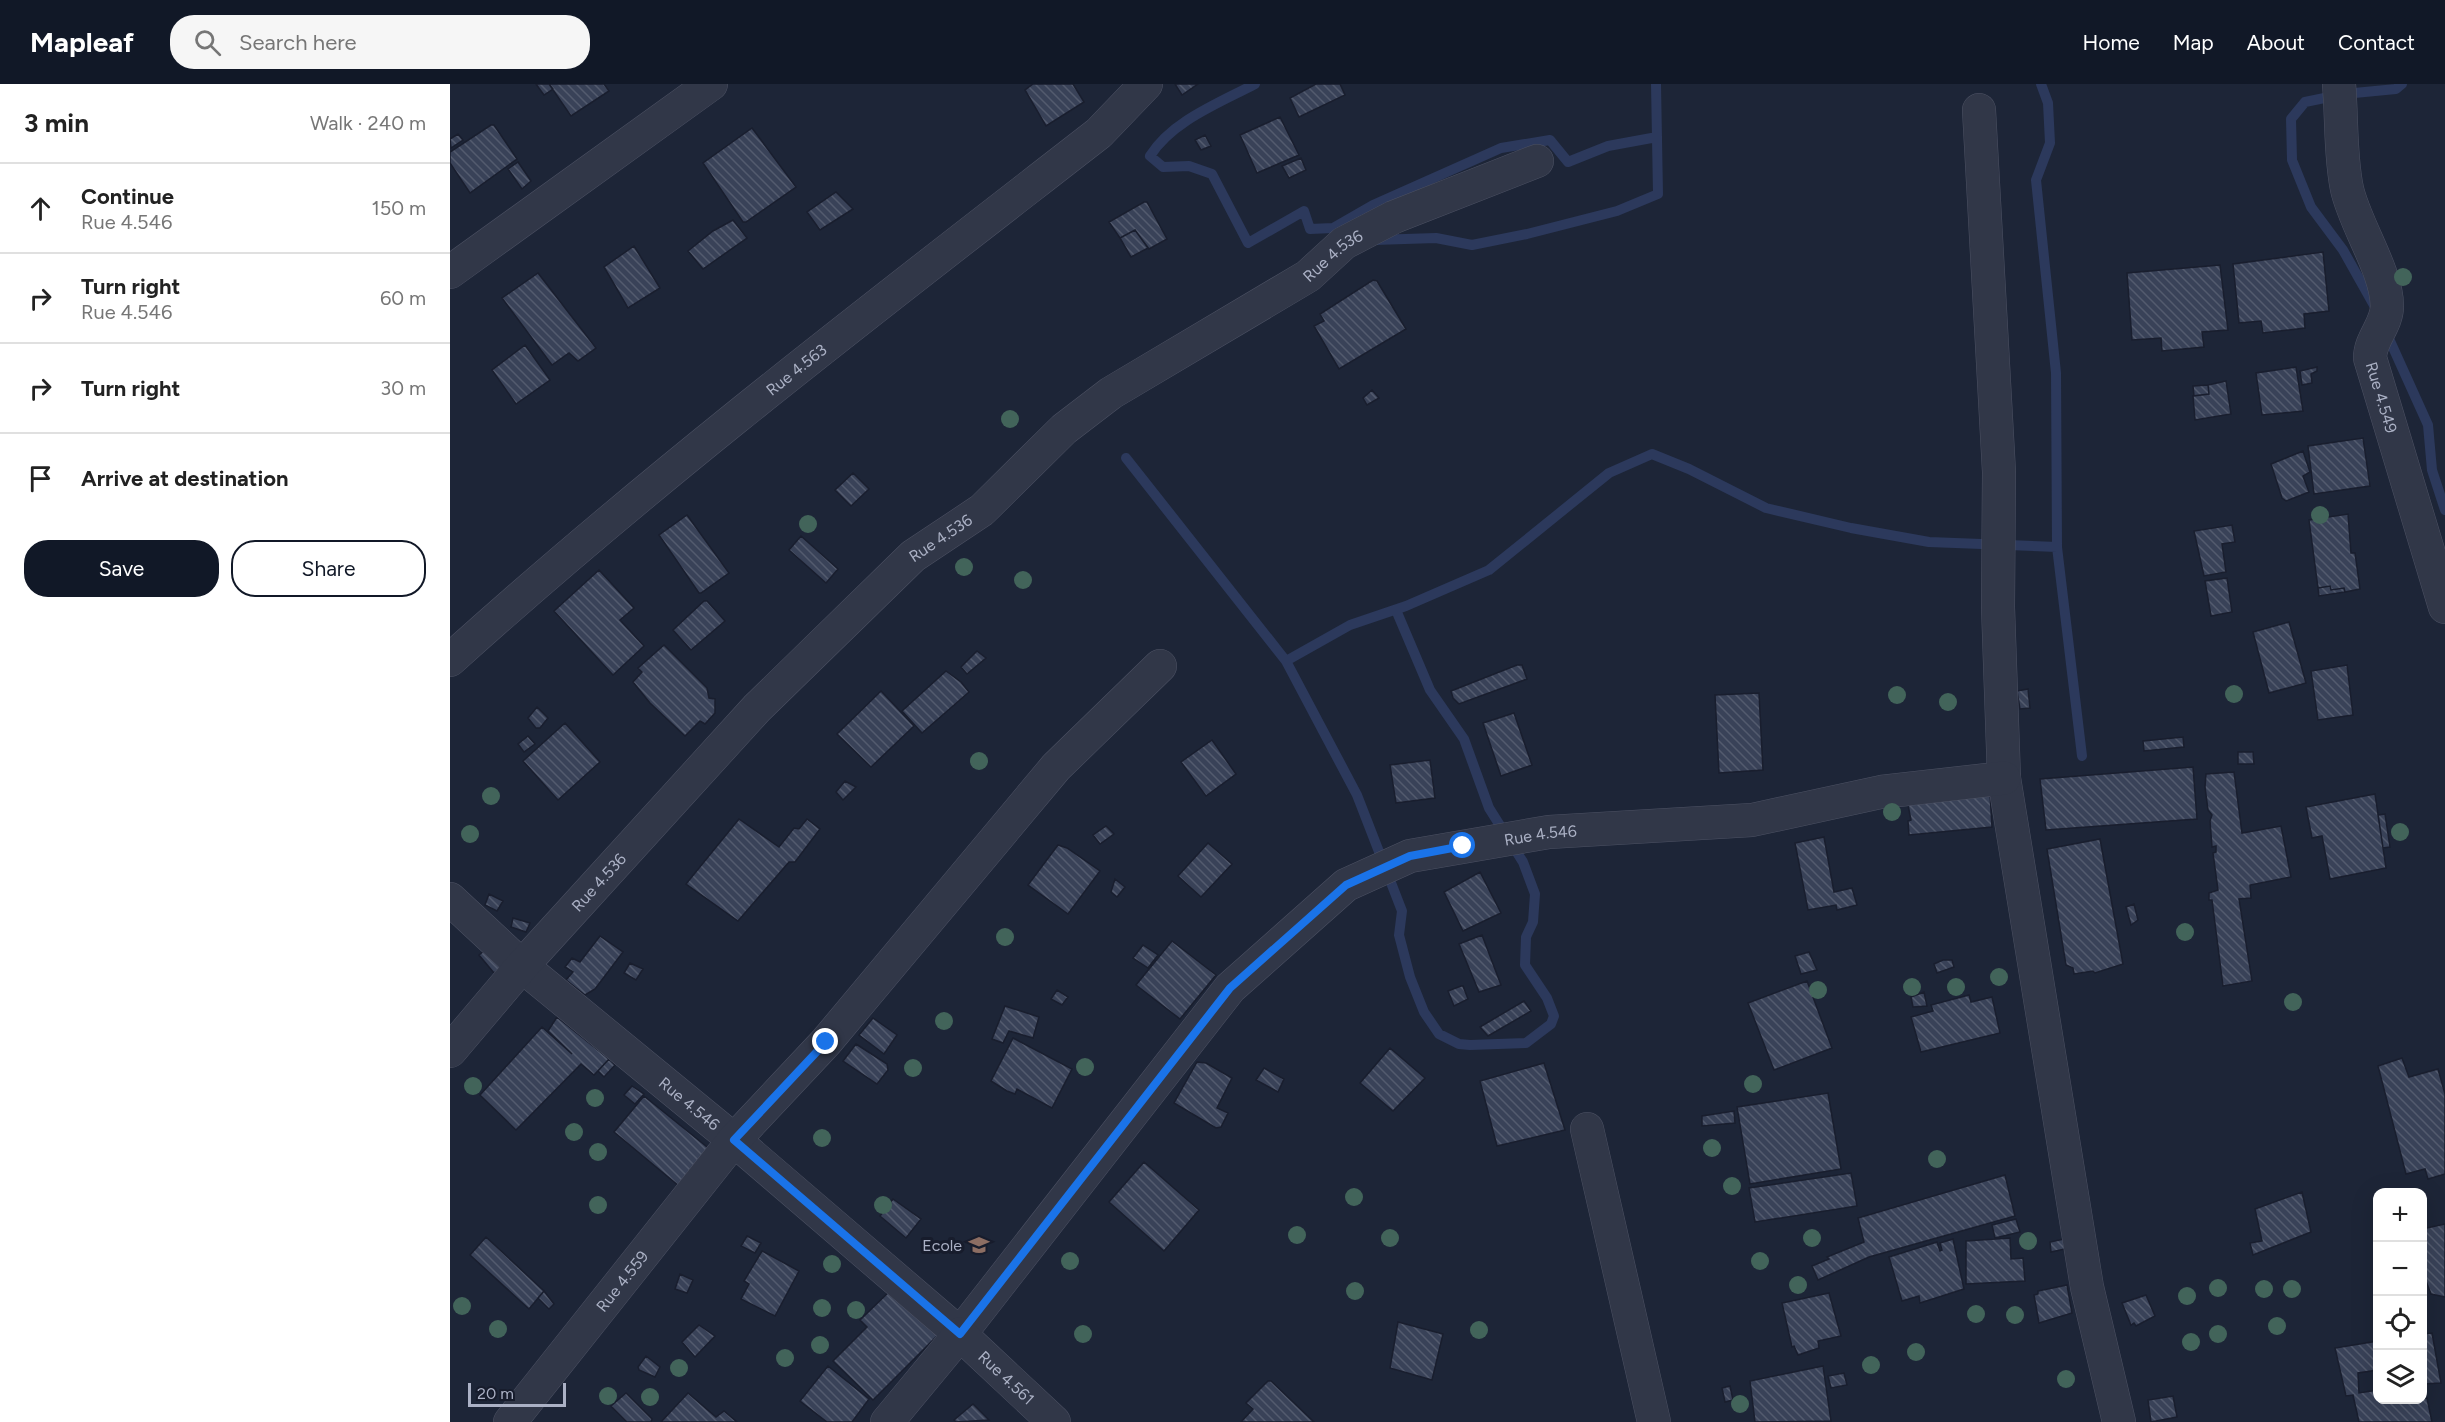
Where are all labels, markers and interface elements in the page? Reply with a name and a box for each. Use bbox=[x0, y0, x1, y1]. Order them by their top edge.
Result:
search box bbox=[170, 15, 590, 69]
text: Mapleaf bbox=[30, 25, 134, 59]
icon: search bbox=[191, 26, 224, 59]
text: Search here bbox=[239, 29, 357, 56]
text: Home bbox=[2083, 30, 2140, 55]
text: Map bbox=[2173, 30, 2214, 55]
text: About bbox=[2247, 30, 2305, 55]
text: Contact bbox=[2338, 30, 2415, 55]
text: 3 min bbox=[24, 107, 89, 139]
text: Walk · 240 m bbox=[310, 111, 426, 135]
text: Continue bbox=[81, 183, 174, 210]
icon: ahead bbox=[24, 192, 57, 225]
text: 150 m bbox=[371, 196, 426, 220]
text: Rue 4.546 bbox=[81, 210, 172, 234]
street label: Rue 4.536 bbox=[1299, 226, 1366, 285]
text: Turn right bbox=[81, 273, 180, 300]
icon: right bbox=[24, 282, 57, 315]
text: 60 m bbox=[380, 286, 426, 310]
text: Rue 4.546 bbox=[81, 300, 172, 324]
street label: Rue 4.563 bbox=[762, 340, 830, 399]
street label: Rue 4.549 bbox=[2362, 360, 2402, 435]
icon: right bbox=[24, 372, 57, 405]
text: Turn right bbox=[81, 375, 180, 402]
text: 30 m bbox=[380, 376, 426, 400]
icon: arrive bbox=[24, 462, 57, 495]
text: Arrive at destination bbox=[81, 465, 289, 492]
street label: Rue 4.536 bbox=[905, 510, 975, 566]
button: Save bbox=[24, 540, 219, 597]
button: Share bbox=[231, 540, 426, 597]
street label: Rue 4.546 bbox=[1503, 821, 1577, 849]
route start bbox=[1449, 832, 1475, 858]
street label: Rue 4.536 bbox=[567, 849, 630, 915]
route end bbox=[812, 1028, 838, 1054]
street label: Rue 4.546 bbox=[655, 1073, 724, 1134]
map controls bbox=[2373, 1188, 2427, 1404]
button: + bbox=[2373, 1188, 2427, 1242]
school or university icon: Ecole bbox=[967, 1233, 991, 1257]
place label: Ecole bbox=[922, 1236, 962, 1255]
button: − bbox=[2373, 1242, 2427, 1296]
street label: Rue 4.559 bbox=[592, 1247, 652, 1315]
button: locate bbox=[2373, 1296, 2427, 1350]
street label: Rue 4.561 bbox=[975, 1347, 1038, 1408]
button: layers bbox=[2373, 1350, 2427, 1404]
scale bar bbox=[468, 1380, 566, 1408]
text: 20 m bbox=[477, 1384, 514, 1403]

